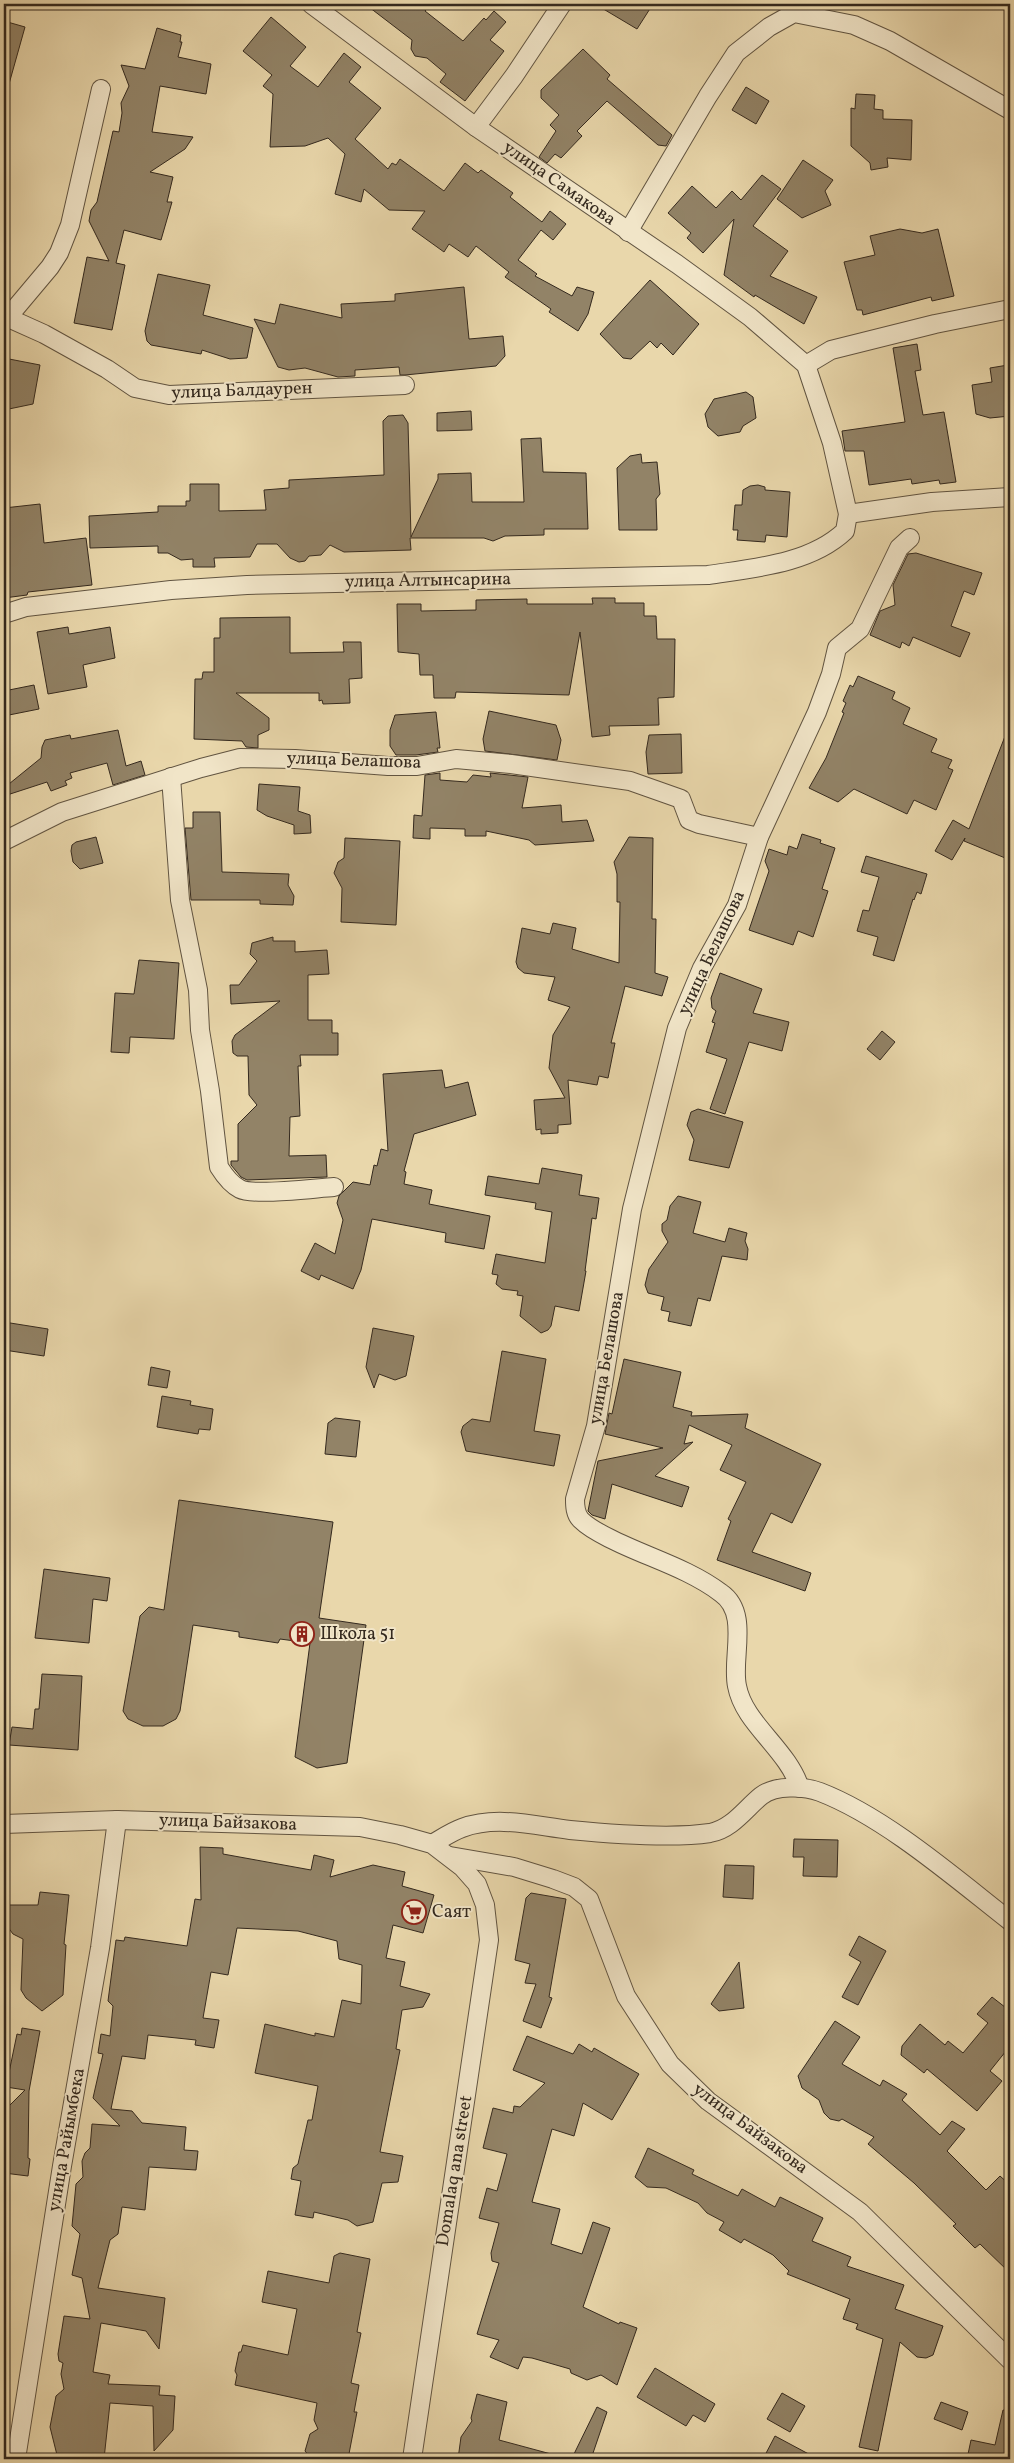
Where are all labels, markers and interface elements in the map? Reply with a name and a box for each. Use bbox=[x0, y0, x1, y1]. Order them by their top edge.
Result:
street label: улица Самакова bbox=[497, 136, 621, 232]
street label: улица Балдаурен bbox=[171, 376, 313, 406]
street label: улица Алтынсарина bbox=[345, 567, 511, 595]
street label: улица Белашова bbox=[286, 746, 422, 776]
street label: улица Белашова bbox=[672, 887, 752, 1019]
street label: улица Белашова bbox=[583, 1289, 631, 1427]
building icon: Школа 51 bbox=[289, 1621, 315, 1647]
place label: Школа 51 bbox=[320, 1622, 395, 1647]
street label: улица Байзакова bbox=[158, 1808, 298, 1838]
supermarket icon: Саят bbox=[401, 1899, 427, 1925]
place label: Саят bbox=[432, 1900, 471, 1925]
street label: улица Райымбека bbox=[42, 2066, 92, 2214]
street label: улица Байзакова bbox=[687, 2077, 813, 2181]
street label: Domalaq ana street bbox=[431, 2094, 479, 2248]

